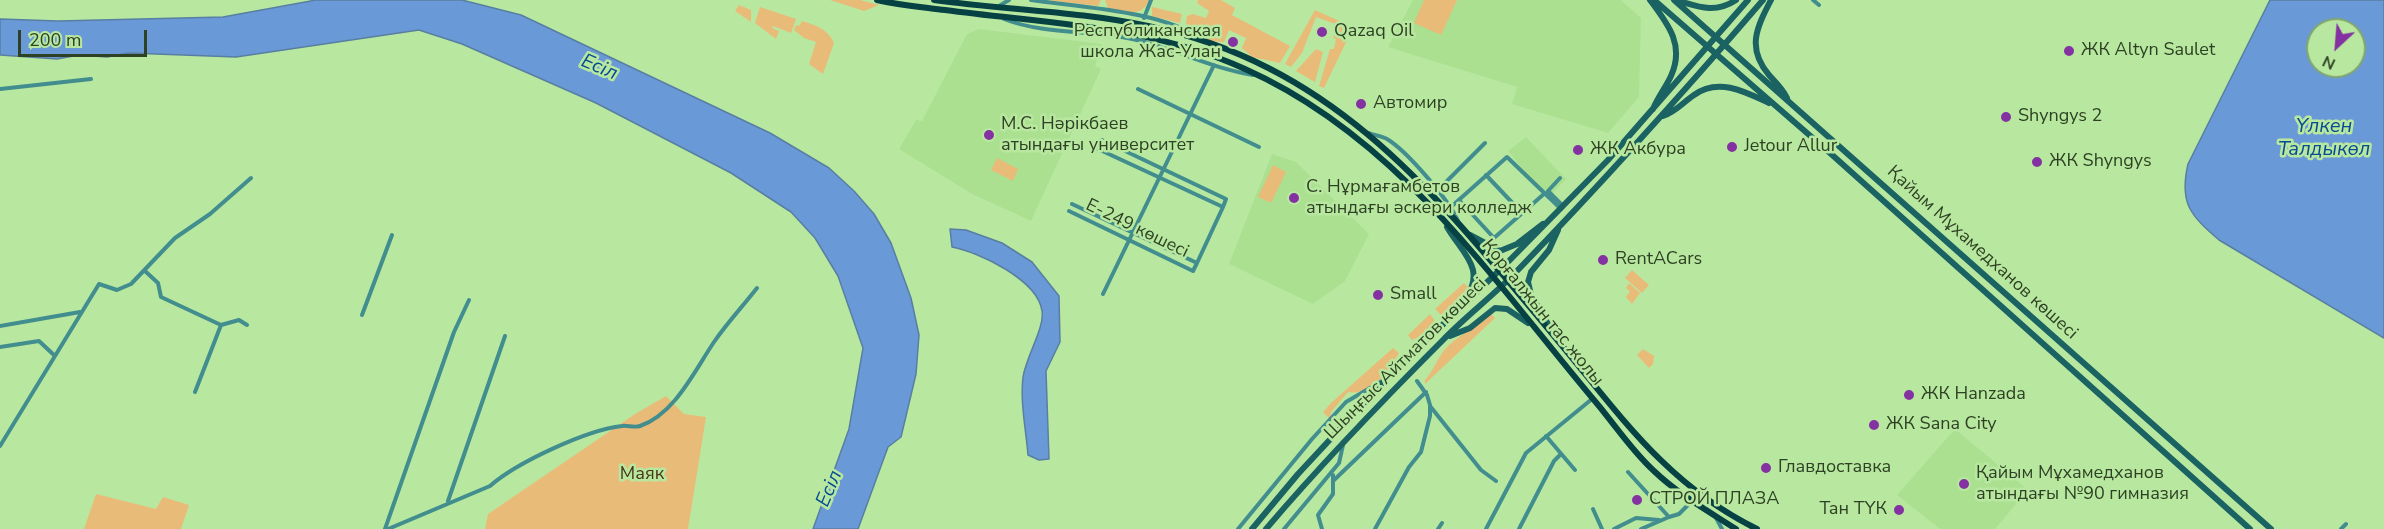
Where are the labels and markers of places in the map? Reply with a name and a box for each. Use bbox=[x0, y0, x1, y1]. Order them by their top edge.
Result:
place label: Республиканская школа Жас-Улан bbox=[1074, 21, 1221, 63]
place label: Qazaq Oil bbox=[1334, 21, 1414, 43]
marker: Qazaq Oil bbox=[1315, 25, 1329, 39]
marker: Республиканская школа Жас-Улан bbox=[1226, 35, 1240, 49]
place label: ЖК Altyn Saulet bbox=[2081, 40, 2215, 62]
marker: ЖК Altyn Saulet bbox=[2062, 44, 2076, 58]
place label: Автомир bbox=[1373, 93, 1447, 115]
marker: Автомир bbox=[1354, 97, 1368, 111]
place label: Shyngys 2 bbox=[2018, 106, 2102, 128]
marker: Shyngys 2 bbox=[1999, 110, 2013, 124]
place label: М.С. Нәрікбаев атындағы университет bbox=[1001, 114, 1194, 156]
marker: М.С. Нәрікбаев атындағы университет bbox=[982, 128, 996, 142]
place label: Jetour Allur bbox=[1744, 136, 1837, 158]
place label: ЖК Акбура bbox=[1590, 139, 1686, 161]
marker: Jetour Allur bbox=[1725, 140, 1739, 154]
marker: ЖК Акбура bbox=[1571, 143, 1585, 157]
place label: ЖК Shyngys bbox=[2049, 151, 2152, 173]
marker: ЖК Shyngys bbox=[2030, 155, 2044, 169]
place label: С. Нұрмағамбетов атындағы әскери колледж bbox=[1306, 177, 1532, 219]
marker: С. Нұрмағамбетов атындағы әскери колледж bbox=[1287, 191, 1301, 205]
place label: RentACars bbox=[1615, 249, 1702, 271]
marker: RentACars bbox=[1596, 253, 1610, 267]
place label: Small bbox=[1390, 284, 1437, 306]
marker: Small bbox=[1371, 288, 1385, 302]
place label: ЖК Hanzada bbox=[1921, 384, 2026, 406]
marker: ЖК Hanzada bbox=[1902, 388, 1916, 402]
place label: ЖК Sana City bbox=[1886, 414, 1997, 436]
marker: ЖК Sana City bbox=[1867, 418, 1881, 432]
place label: Главдоставка bbox=[1778, 457, 1891, 479]
marker: Главдоставка bbox=[1759, 461, 1773, 475]
place label: Қайым Мұхамедханов атындағы №90 гимназия bbox=[1976, 463, 2189, 506]
marker: Қайым Мұхамедханов атындағы №90 гимназия bbox=[1957, 477, 1971, 491]
place label: СТРОЙ ПЛАЗА bbox=[1649, 489, 1779, 511]
marker: СТРОЙ ПЛАЗА bbox=[1630, 493, 1644, 507]
place label: Тан ТҮК bbox=[1819, 499, 1887, 521]
marker: Тан ТҮК bbox=[1892, 503, 1906, 517]

